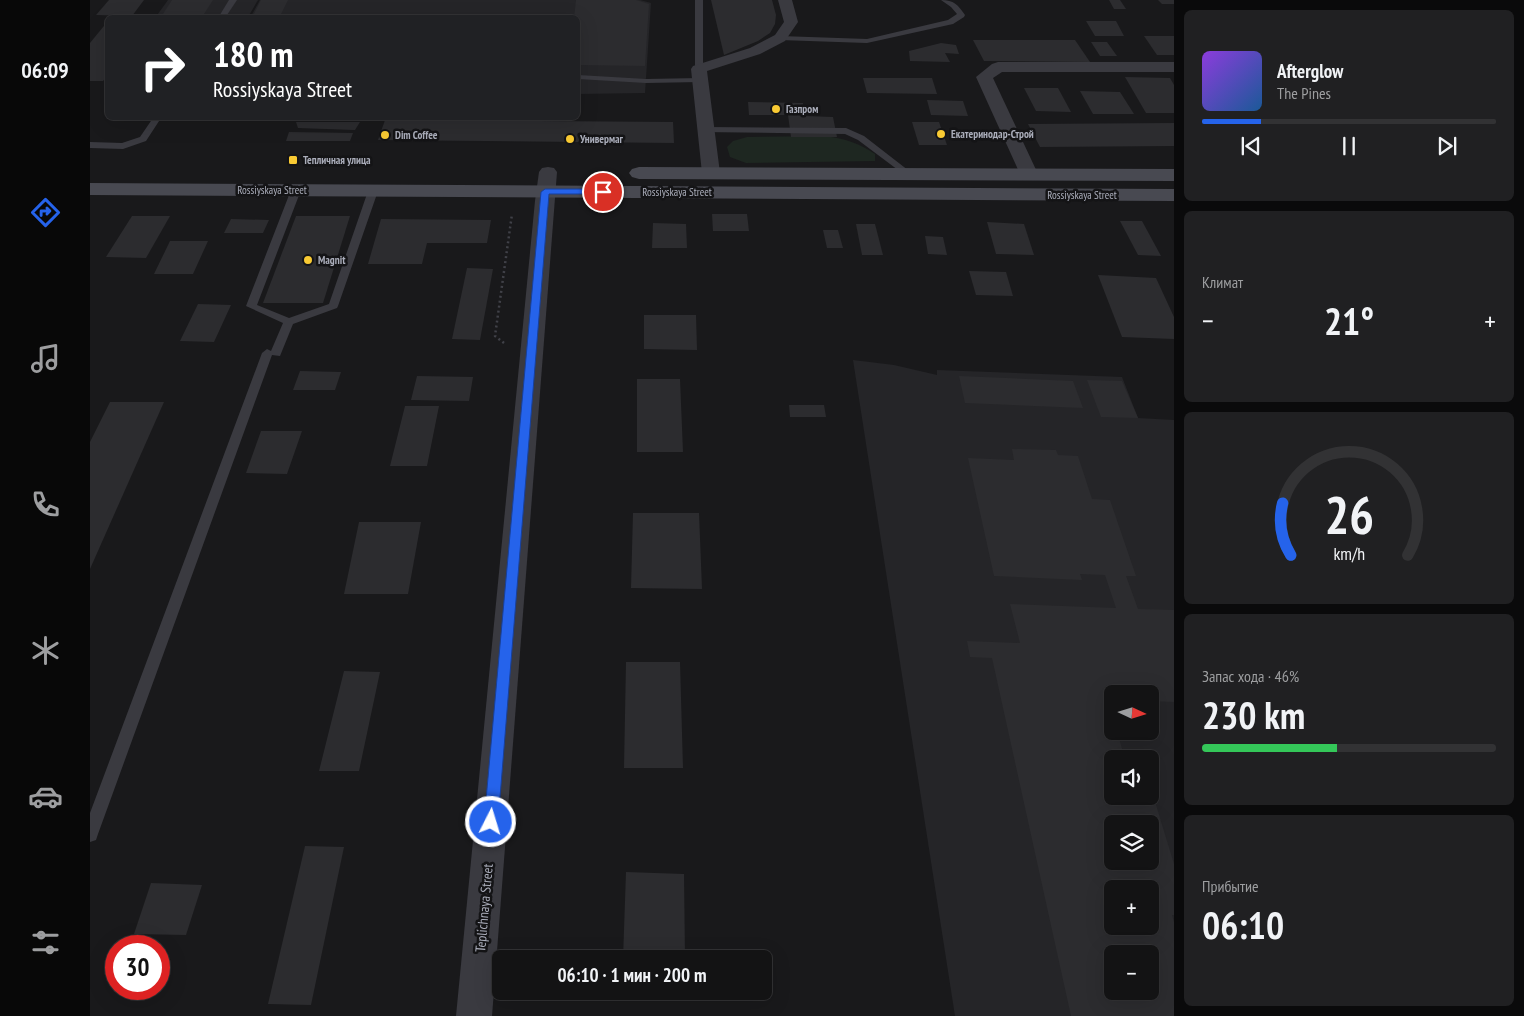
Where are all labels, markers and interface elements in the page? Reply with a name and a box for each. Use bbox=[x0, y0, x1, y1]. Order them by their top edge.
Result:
text: 180 m bbox=[213, 31, 294, 77]
icon: right bbox=[130, 35, 195, 100]
text: 06:09 bbox=[21, 56, 69, 84]
text: Afterglow bbox=[1277, 59, 1343, 83]
text: Rossiyskaya Street bbox=[213, 75, 352, 103]
text: The Pines bbox=[1277, 83, 1331, 103]
place label: Газпром bbox=[786, 102, 818, 116]
marker: Газпром bbox=[770, 103, 782, 115]
place label: Екатеринодар-Строй bbox=[951, 127, 1034, 141]
place label: Dim Coffee bbox=[395, 128, 438, 142]
marker: Екатеринодар-Строй bbox=[935, 128, 947, 140]
marker: Dim Coffee bbox=[379, 129, 391, 141]
place label: Универмаг bbox=[579, 132, 624, 146]
icon: previous bbox=[1237, 132, 1265, 160]
icon: pause bbox=[1335, 132, 1363, 160]
icon: next bbox=[1433, 132, 1461, 160]
marker: Универмаг bbox=[564, 133, 576, 145]
place label: Тепличная улица bbox=[303, 153, 371, 167]
marker: Тепличная улица bbox=[287, 154, 299, 166]
pin bbox=[582, 171, 624, 213]
icon: arrive bbox=[589, 178, 617, 206]
street label: Rossiyskaya Street bbox=[237, 183, 307, 197]
street label: Rossiyskaya Street bbox=[642, 185, 712, 199]
street label: Rossiyskaya Street bbox=[1047, 188, 1117, 202]
icon: directions bbox=[28, 195, 63, 230]
place label: Magnit bbox=[318, 253, 346, 267]
marker: Magnit bbox=[302, 254, 314, 266]
text: Климат bbox=[1202, 272, 1243, 292]
text: 21° bbox=[1324, 296, 1374, 345]
text: − bbox=[1202, 302, 1214, 339]
text: + bbox=[1484, 302, 1496, 339]
icon: music bbox=[28, 341, 63, 376]
text: 26 bbox=[1324, 481, 1374, 548]
icon: phone bbox=[28, 487, 63, 522]
text: km/h bbox=[1333, 542, 1365, 565]
icon: climate bbox=[28, 633, 63, 668]
text: Запас хода · 46% bbox=[1202, 666, 1299, 686]
north arrow bbox=[1104, 685, 1159, 740]
map controls bbox=[1104, 685, 1159, 1000]
text: 230 km bbox=[1202, 690, 1305, 739]
button: sound bbox=[1104, 750, 1159, 805]
icon: car bbox=[28, 779, 63, 814]
position arrow bbox=[464, 795, 516, 847]
button: layers bbox=[1104, 815, 1159, 870]
street label: Teplichnaya Street bbox=[471, 863, 497, 953]
text: Прибытие bbox=[1202, 876, 1259, 896]
button: + bbox=[1104, 880, 1159, 935]
text: 06:10 bbox=[1202, 900, 1284, 949]
icon: filters bbox=[28, 925, 63, 960]
speed limit sign: 30 bbox=[105, 935, 170, 1000]
button: − bbox=[1104, 945, 1159, 1000]
text: 06:10 · 1 мин · 200 m bbox=[558, 963, 706, 987]

